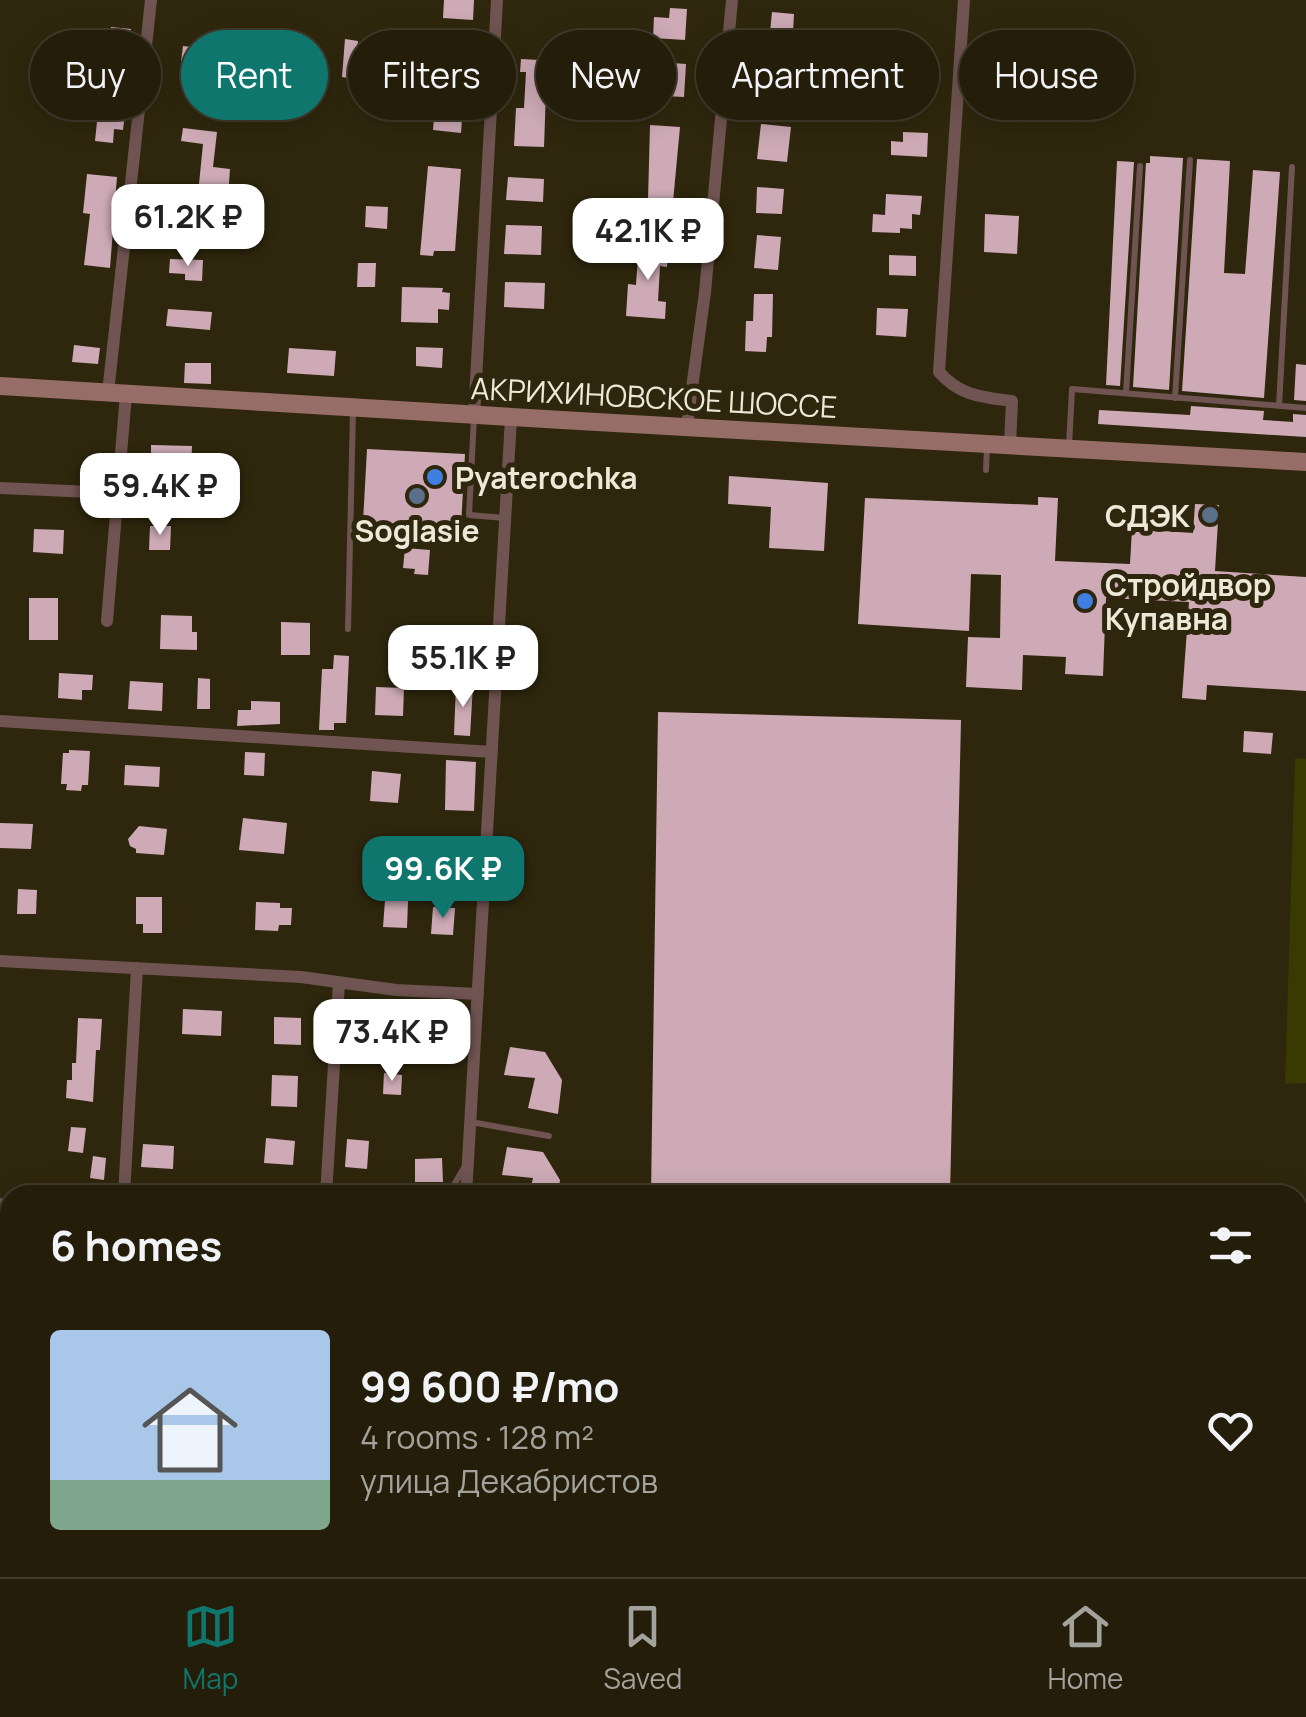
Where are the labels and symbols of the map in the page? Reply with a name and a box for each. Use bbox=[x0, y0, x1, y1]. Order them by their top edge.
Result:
pin: 61.2K ₽ bbox=[96, 184, 280, 269]
pin: 42.1K ₽ bbox=[556, 198, 740, 283]
street label: АКРИХИНОВСКОЕ ШОССЕ bbox=[470, 367, 838, 427]
pin: 59.4K ₽ bbox=[68, 453, 252, 538]
place label: Pyaterochka bbox=[455, 457, 638, 498]
marker: Pyaterochka bbox=[424, 466, 446, 488]
marker: Soglasie bbox=[406, 485, 428, 507]
place label: СДЭК bbox=[1105, 495, 1191, 536]
marker: СДЭК bbox=[1199, 504, 1221, 526]
place label: Soglasie bbox=[354, 510, 480, 551]
place label: Стройдвор Купавна bbox=[1105, 564, 1271, 639]
marker: Стройдвор Купавна bbox=[1074, 590, 1096, 612]
pin: 55.1K ₽ bbox=[371, 625, 555, 710]
pin: 99.6K ₽ bbox=[351, 836, 535, 921]
pin: 73.4K ₽ bbox=[300, 999, 484, 1084]

